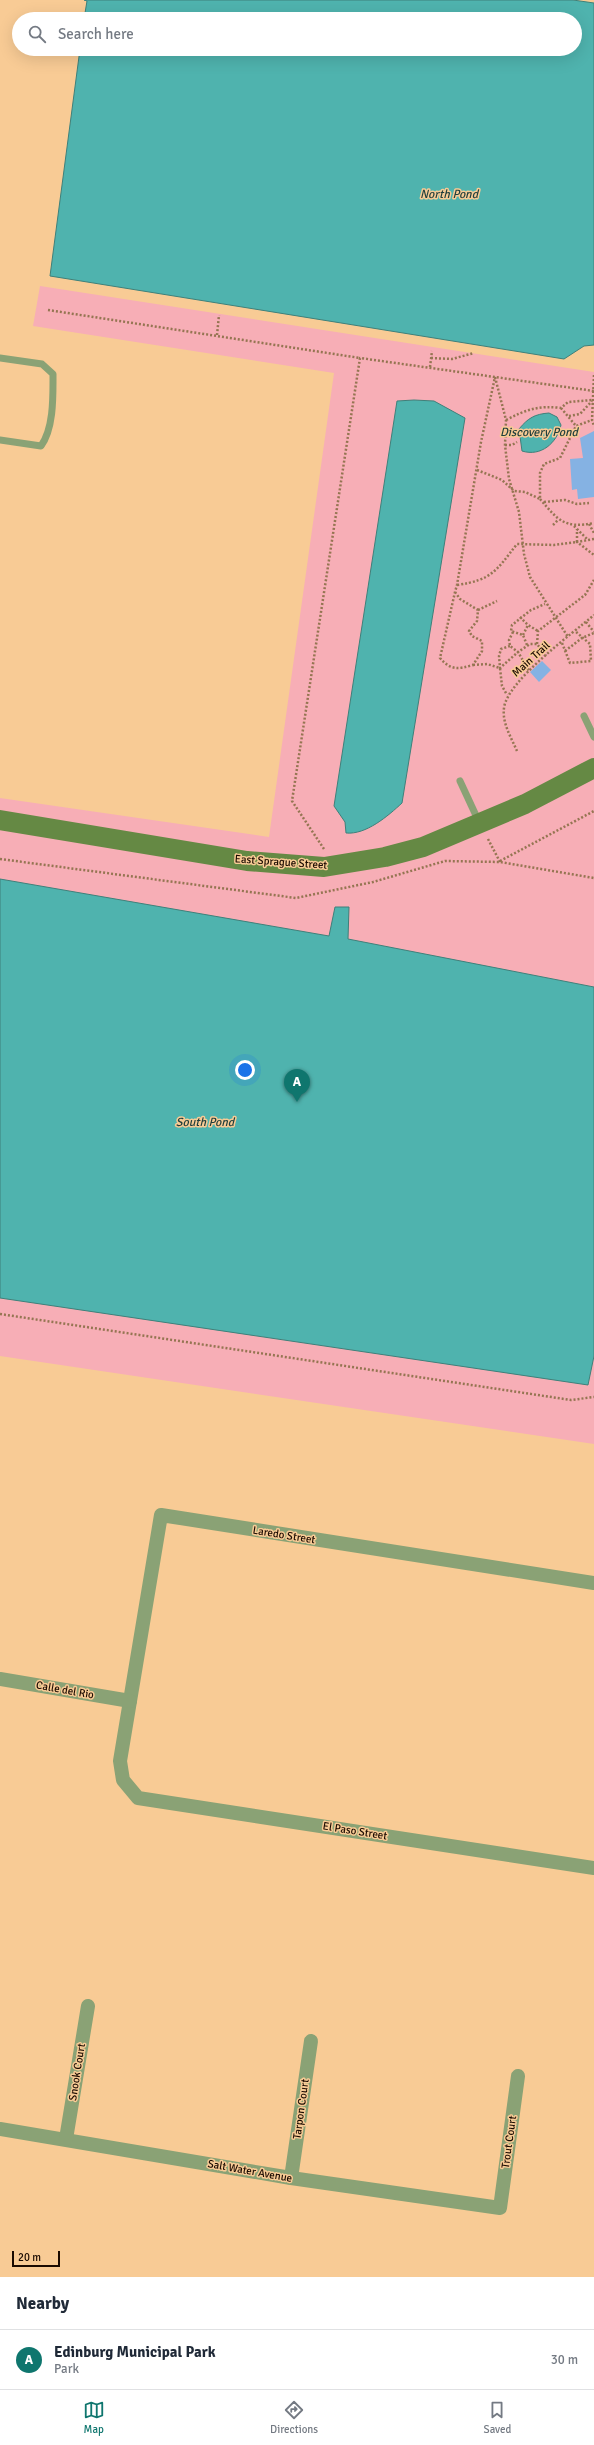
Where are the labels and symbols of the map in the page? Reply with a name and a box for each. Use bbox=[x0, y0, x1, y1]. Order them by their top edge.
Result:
water label: North Pond bbox=[420, 187, 480, 202]
water label: Discovery Pond bbox=[500, 425, 580, 440]
street label: Main Trail bbox=[509, 639, 553, 679]
street label: East Sprague Street bbox=[234, 852, 328, 872]
your location bbox=[235, 1060, 255, 1080]
pin: A bbox=[284, 1069, 310, 1102]
water label: South Pond bbox=[176, 1115, 236, 1130]
street label: Laredo Street bbox=[252, 1524, 316, 1546]
street label: Calle del Rio bbox=[35, 1679, 95, 1702]
street label: El Paso Street bbox=[322, 1819, 388, 1843]
street label: Snook Court bbox=[66, 2042, 88, 2102]
street label: Tarpon Court bbox=[290, 2078, 312, 2140]
street label: Trout Court bbox=[499, 2115, 519, 2169]
street label: Salt Water Avenue bbox=[207, 2157, 293, 2185]
scale bar bbox=[12, 2249, 60, 2268]

